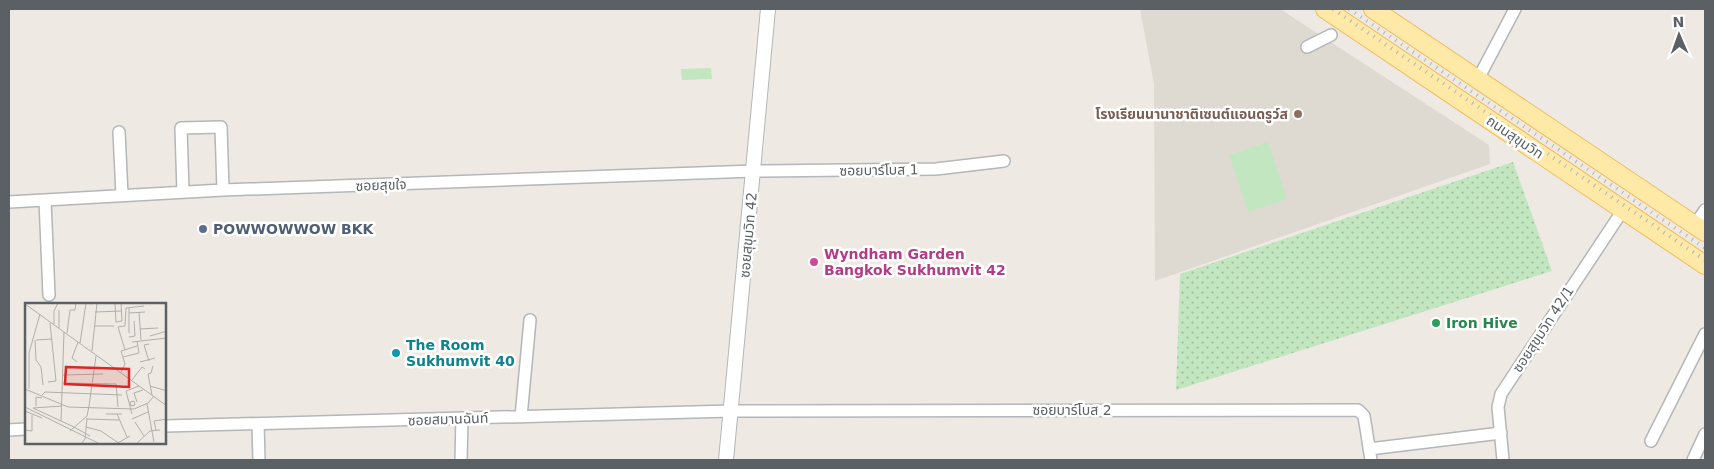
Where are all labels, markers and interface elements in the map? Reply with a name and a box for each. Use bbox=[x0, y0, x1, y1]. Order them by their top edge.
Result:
north arrow bbox=[1654, 10, 1704, 60]
text: N bbox=[1672, 14, 1685, 30]
place label: โรงเรียนนานาชาติเซนต์แอนดรูว์ส bbox=[1095, 106, 1289, 124]
marker: โรงเรียนนานาชาติเซนต์แอนดรูว์ส bbox=[1292, 108, 1304, 120]
street label: ถนนสุขุมวิท bbox=[1483, 112, 1547, 163]
street label: ซอยบาร์โบส 1 bbox=[839, 161, 919, 179]
street label: ซอยสุขใจ bbox=[355, 176, 407, 195]
street label: ซอยสุขุมวิท 42 bbox=[736, 191, 761, 279]
place label: POWWOWWOW BKK bbox=[213, 221, 375, 237]
marker: POWWOWWOW BKK bbox=[197, 223, 209, 235]
place label: Wyndham Garden Bangkok Sukhumvit 42 bbox=[824, 246, 1006, 278]
marker: Wyndham Garden Bangkok Sukhumvit 42 bbox=[808, 256, 820, 268]
street label: ซอยสุขุมวิท 42/1 bbox=[1509, 283, 1578, 376]
inset map bbox=[25, 303, 166, 444]
place label: Iron Hive bbox=[1446, 315, 1518, 331]
marker: Iron Hive bbox=[1430, 317, 1442, 329]
place label: The Room Sukhumvit 40 bbox=[406, 337, 515, 369]
marker: The Room Sukhumvit 40 bbox=[390, 347, 402, 359]
street label: ซอยบาร์โบส 2 bbox=[1032, 402, 1112, 418]
street label: ซอยสมานฉันท์ bbox=[407, 410, 489, 428]

